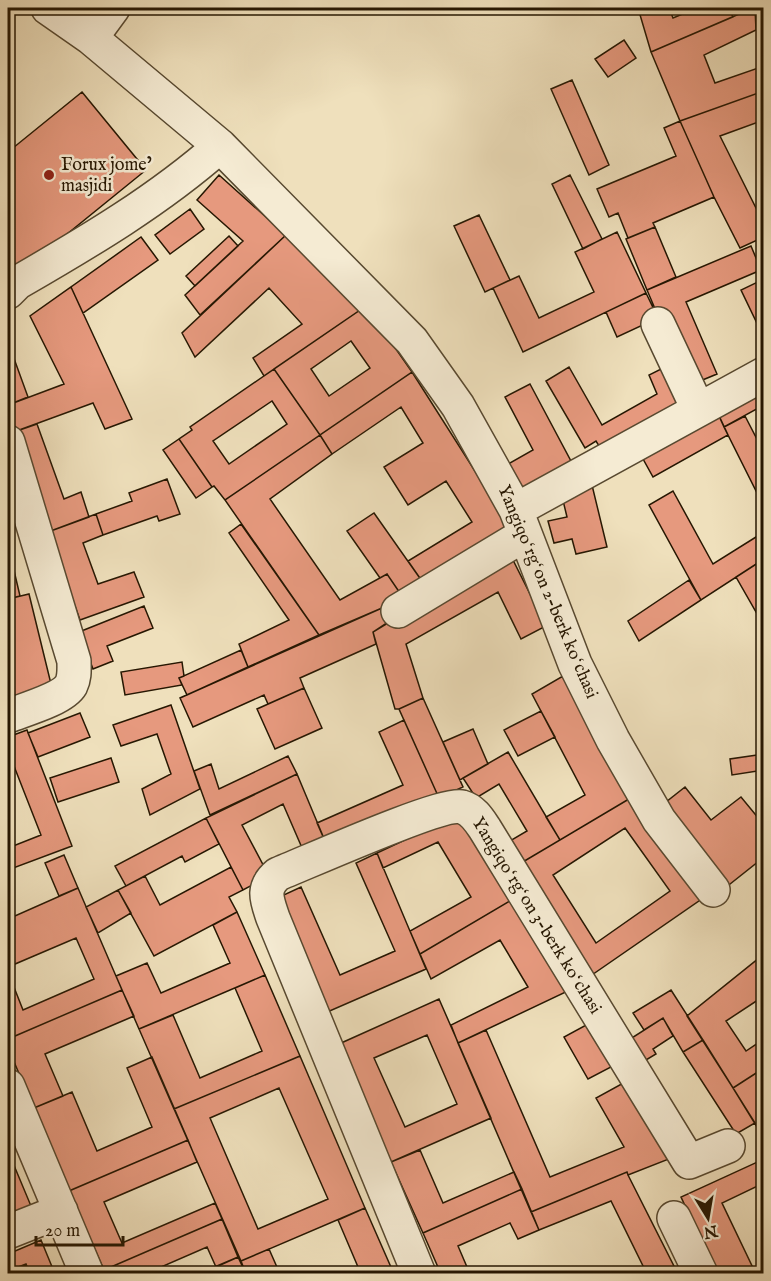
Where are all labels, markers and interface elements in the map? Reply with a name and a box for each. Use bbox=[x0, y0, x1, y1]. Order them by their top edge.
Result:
place label: Forux jome’ masjidi bbox=[61, 154, 152, 198]
marker: Forux jome’ masjidi bbox=[42, 168, 56, 182]
street label: Yangiqoʻrgʻon 2-berk koʻchasi bbox=[491, 482, 603, 703]
street label: Yangiqoʻrgʻon 3-berk koʻchasi bbox=[466, 813, 606, 1019]
north arrow bbox=[678, 1188, 738, 1248]
scale bar bbox=[36, 1209, 123, 1247]
text: N bbox=[702, 1219, 720, 1242]
text: 20 m bbox=[45, 1220, 80, 1243]

